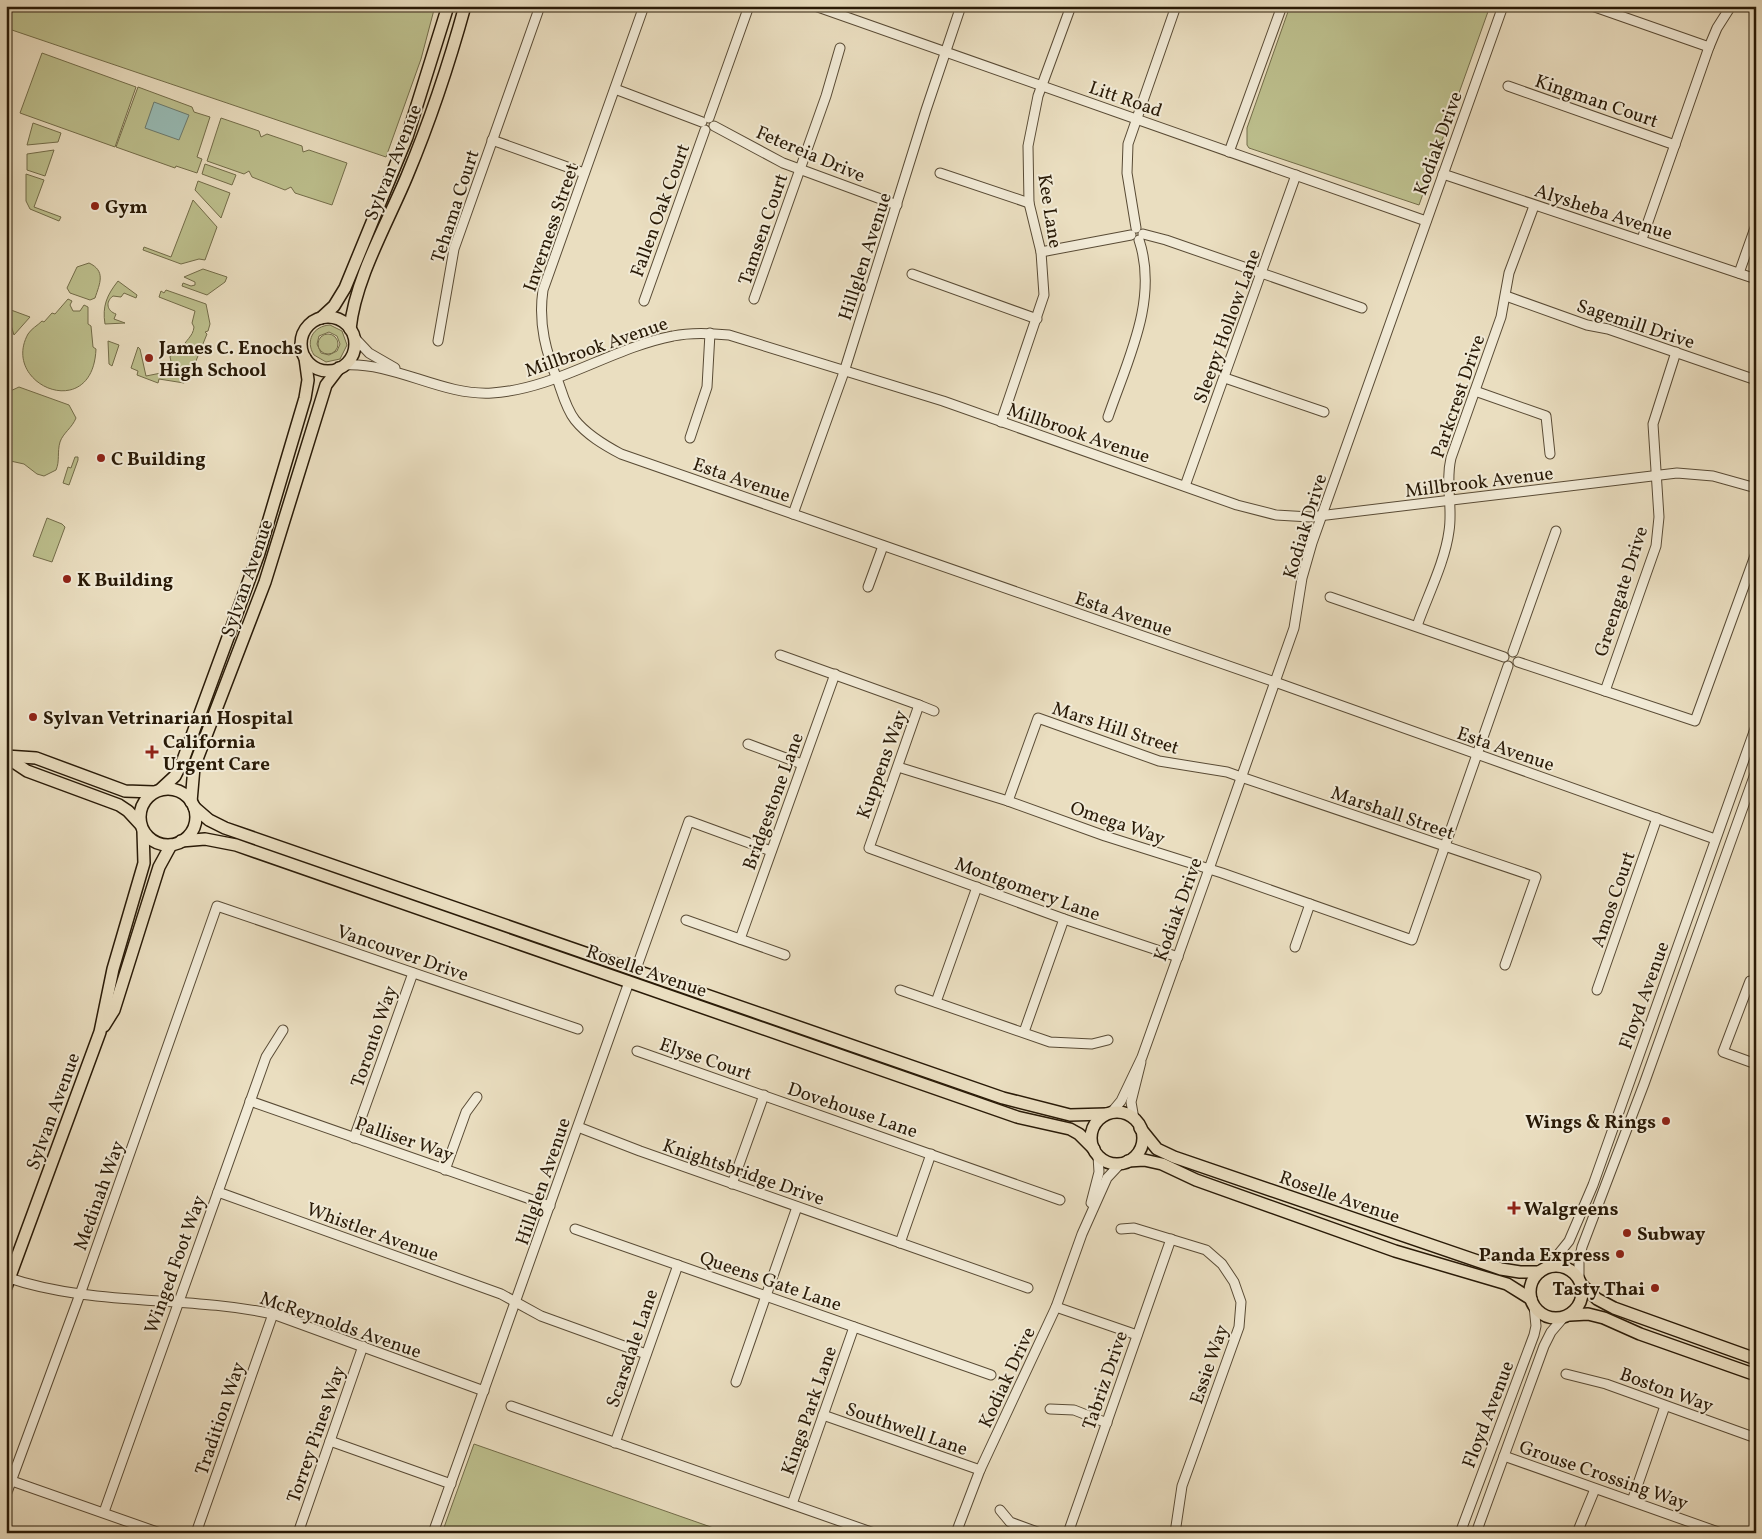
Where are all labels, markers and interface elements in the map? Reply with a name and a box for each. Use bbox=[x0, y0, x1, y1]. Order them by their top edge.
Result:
street label: Kingman Court bbox=[1531, 69, 1662, 135]
street label: Litt Road bbox=[1085, 75, 1166, 125]
street label: Kodiak Drive bbox=[1408, 88, 1470, 199]
street label: Sylvan Avenue bbox=[359, 101, 429, 225]
street label: Fetereia Drive bbox=[751, 120, 869, 190]
street label: Fallen Oak Court bbox=[625, 140, 697, 281]
street label: Tehama Court bbox=[425, 146, 487, 267]
street label: Inverness Street bbox=[518, 160, 586, 295]
street label: Tamsen Court bbox=[733, 170, 795, 289]
street label: Kee Lane bbox=[1030, 173, 1068, 250]
street label: Alysheba Avenue bbox=[1531, 178, 1676, 247]
street label: Hillglen Avenue bbox=[833, 189, 899, 324]
place label: Gym bbox=[105, 195, 148, 221]
marker: Gym bbox=[89, 200, 101, 212]
street label: Sleepy Hollow Lane bbox=[1188, 246, 1268, 407]
street label: Sagemill Drive bbox=[1573, 294, 1698, 356]
street label: Millbrook Avenue bbox=[522, 311, 672, 385]
street label: Parkcrest Drive bbox=[1426, 331, 1492, 462]
place label: James C. Enochs High School bbox=[158, 336, 303, 384]
marker: James C. Enochs High School bbox=[143, 352, 155, 364]
street label: Millbrook Avenue bbox=[1003, 397, 1153, 471]
place label: C Building bbox=[111, 447, 206, 473]
marker: C Building bbox=[95, 452, 107, 464]
street label: Esta Avenue bbox=[689, 452, 794, 510]
street label: Millbrook Avenue bbox=[1403, 461, 1555, 505]
street label: Kodiak Drive bbox=[1278, 471, 1334, 582]
street label: Sylvan Avenue bbox=[216, 516, 280, 641]
street label: Greengate Drive bbox=[1589, 523, 1655, 660]
place label: K Building bbox=[77, 568, 173, 594]
marker: K Building bbox=[61, 573, 73, 585]
street label: Esta Avenue bbox=[1071, 586, 1176, 644]
street label: Mars Hill Street bbox=[1049, 696, 1182, 762]
place label: Sylvan Vetrinarian Hospital bbox=[43, 706, 293, 732]
street label: Kuppens Way bbox=[851, 707, 915, 823]
marker: Sylvan Vetrinarian Hospital bbox=[27, 711, 39, 723]
street label: Esta Avenue bbox=[1453, 721, 1558, 779]
street label: Bridgestone Lane bbox=[737, 729, 811, 874]
place label: California Urgent Care bbox=[163, 730, 270, 778]
marker: California Urgent Care bbox=[145, 745, 159, 759]
street label: Marshall Street bbox=[1327, 781, 1458, 847]
street label: Omega Way bbox=[1066, 795, 1168, 852]
street label: Amos Court bbox=[1585, 848, 1643, 951]
street label: Montgomery Lane bbox=[951, 851, 1104, 928]
street label: Kodiak Drive bbox=[1148, 854, 1210, 965]
street label: Vancouver Drive bbox=[333, 919, 472, 989]
street label: Floyd Avenue bbox=[1613, 938, 1676, 1053]
street label: Roselle Avenue bbox=[582, 939, 710, 1005]
street label: Toronto Way bbox=[345, 982, 404, 1091]
street label: Elyse Court bbox=[656, 1032, 755, 1088]
street label: Sylvan Avenue bbox=[21, 1049, 87, 1174]
street label: Dovehouse Lane bbox=[784, 1076, 921, 1145]
place label: Wings & Rings bbox=[1525, 1110, 1656, 1136]
street label: Palliser Way bbox=[352, 1111, 457, 1169]
street label: Hillglen Avenue bbox=[510, 1115, 578, 1249]
marker: Wings & Rings bbox=[1660, 1115, 1672, 1127]
street label: Knightsbridge Drive bbox=[659, 1133, 828, 1213]
street label: Medinah Way bbox=[68, 1137, 132, 1254]
street label: Roselle Avenue bbox=[1275, 1165, 1403, 1231]
street label: Winged Foot Way bbox=[139, 1192, 213, 1338]
street label: Whistler Avenue bbox=[302, 1197, 442, 1269]
place label: Walgreens bbox=[1524, 1197, 1619, 1223]
marker: Walgreens bbox=[1508, 1202, 1520, 1214]
place label: Subway bbox=[1637, 1222, 1706, 1248]
marker: Subway bbox=[1621, 1227, 1633, 1239]
place label: Panda Express bbox=[1479, 1243, 1610, 1269]
street label: Queens Gate Lane bbox=[696, 1245, 845, 1318]
marker: Panda Express bbox=[1614, 1248, 1626, 1260]
place label: Tasty Thai bbox=[1552, 1277, 1645, 1303]
marker: Tasty Thai bbox=[1649, 1282, 1661, 1294]
street label: McReynolds Avenue bbox=[256, 1286, 425, 1366]
street label: Scarsdale Lane bbox=[600, 1286, 665, 1411]
street label: Essie Way bbox=[1184, 1321, 1236, 1408]
street label: Kodiak Drive bbox=[973, 1323, 1043, 1433]
street label: Tabriz Drive bbox=[1077, 1328, 1135, 1434]
street label: Kings Park Lane bbox=[776, 1343, 844, 1479]
street label: Floyd Avenue bbox=[1456, 1357, 1521, 1472]
street label: Tradition Way bbox=[189, 1359, 252, 1479]
street label: Boston Way bbox=[1616, 1362, 1717, 1420]
street label: Torrey Pines Way bbox=[281, 1363, 353, 1507]
street label: Southwell Lane bbox=[842, 1397, 971, 1463]
street label: Grouse Crossing Way bbox=[1515, 1435, 1691, 1517]

